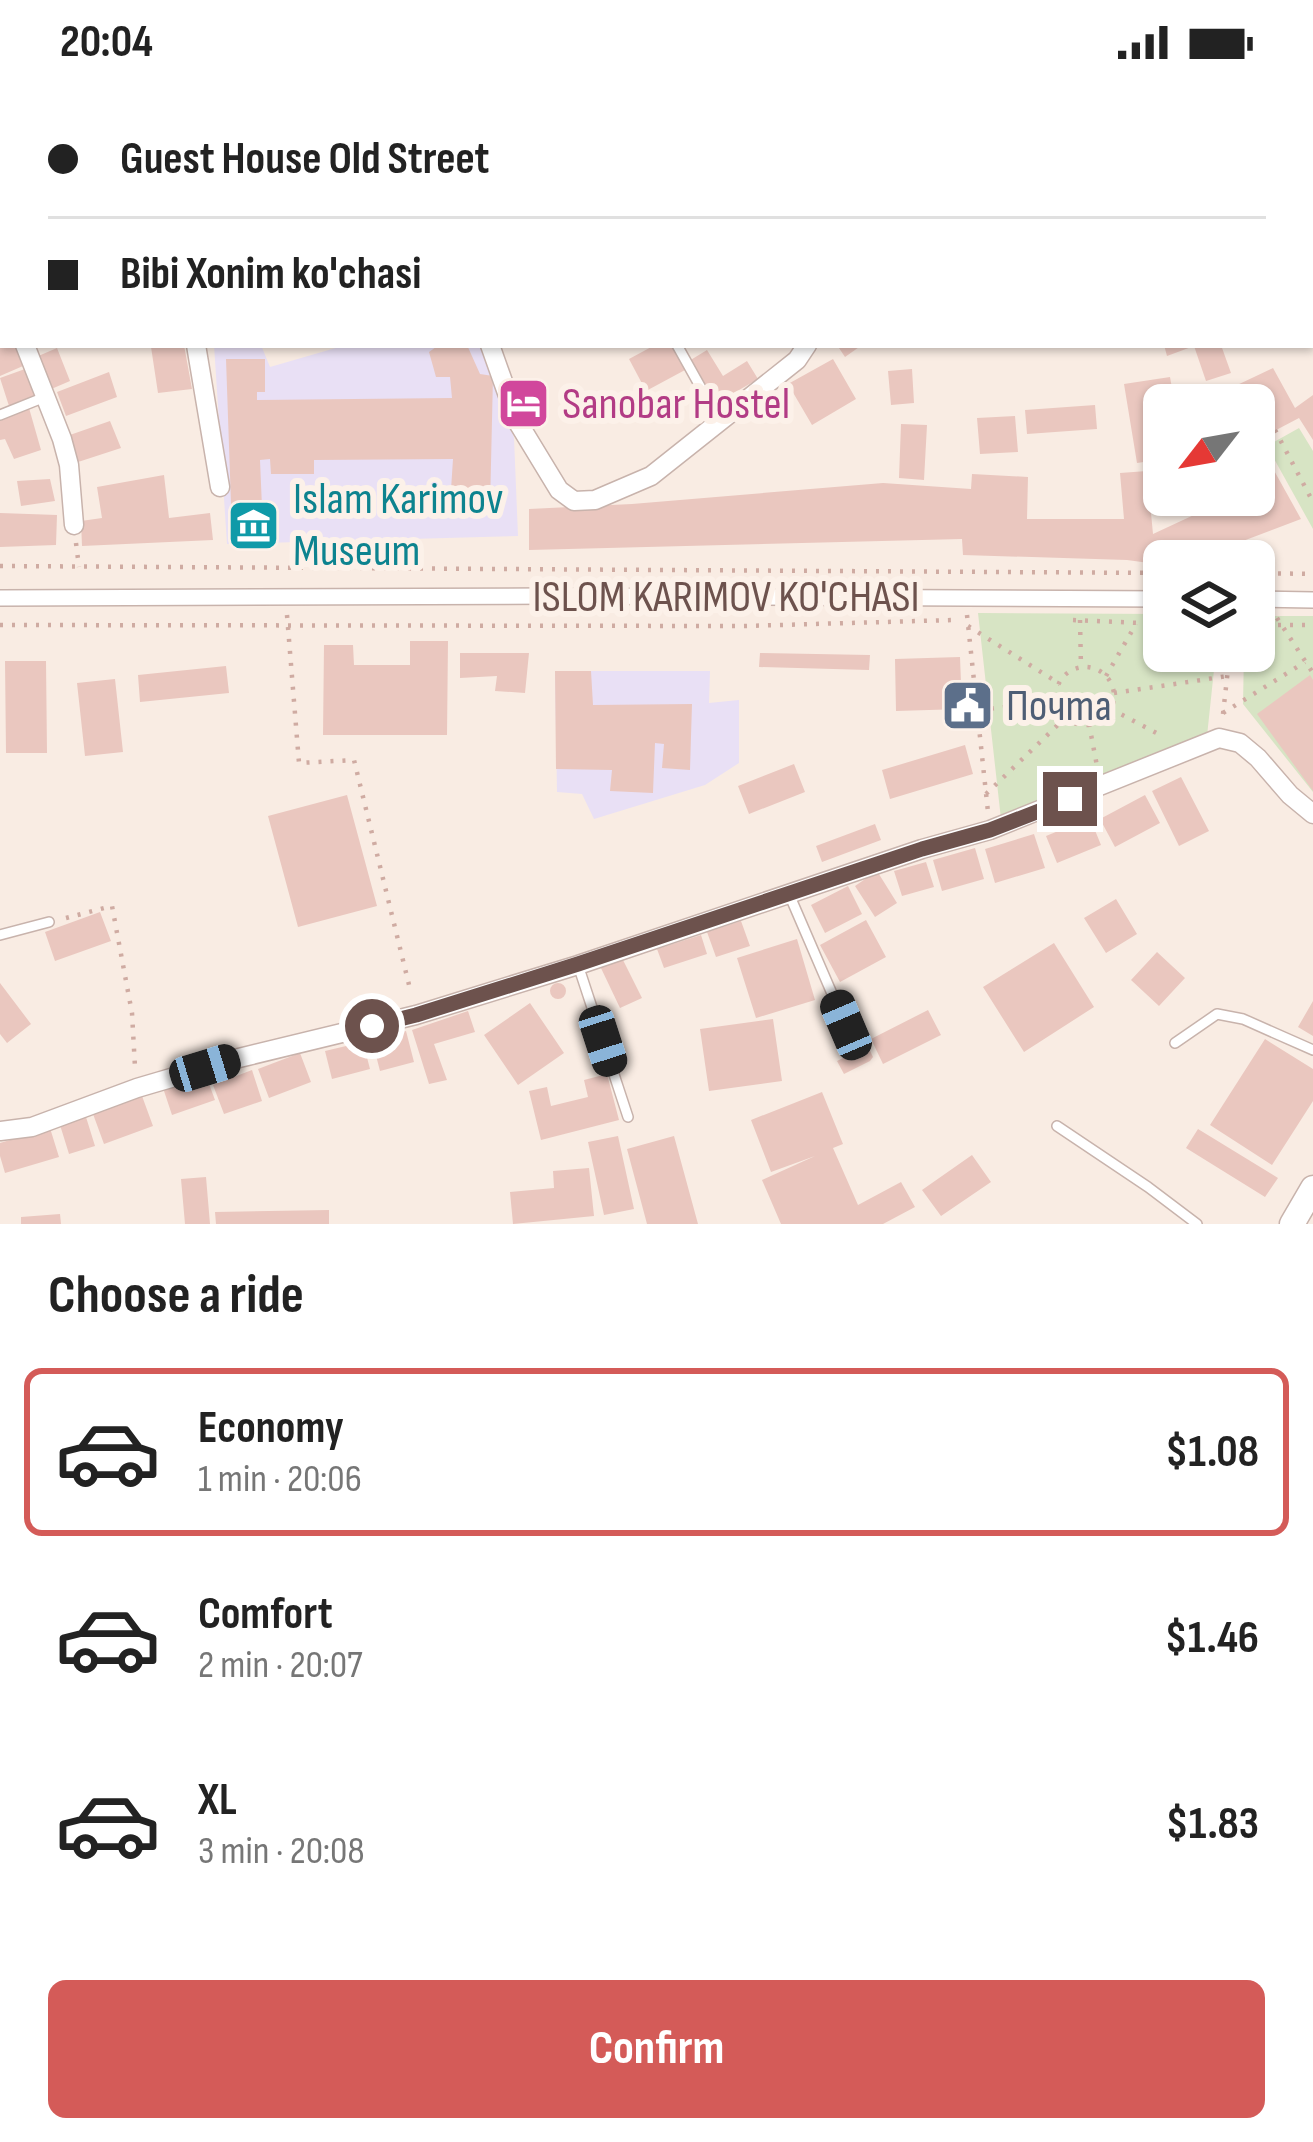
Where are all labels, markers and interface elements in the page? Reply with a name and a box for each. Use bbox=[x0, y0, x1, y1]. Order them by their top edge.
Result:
text: 20:04 bbox=[60, 15, 153, 70]
text: Guest House Old Street bbox=[120, 132, 489, 187]
text: Bibi Xonim ko'chasi bbox=[120, 247, 421, 302]
hotel icon: Sanobar Hostel bbox=[495, 376, 551, 432]
place label: Sanobar Hostel bbox=[562, 377, 790, 432]
north arrow bbox=[1143, 384, 1275, 516]
map controls bbox=[1143, 384, 1275, 672]
place label: Islam Karimov Museum bbox=[293, 472, 503, 579]
museum icon: Islam Karimov Museum bbox=[226, 497, 282, 553]
button: layers bbox=[1143, 540, 1275, 672]
street label: ISLOM KARIMOV KO'CHASI bbox=[532, 570, 920, 625]
public building icon: Почта bbox=[939, 678, 995, 734]
place label: Почта bbox=[1006, 679, 1112, 734]
route end bbox=[1043, 772, 1097, 826]
car bbox=[815, 985, 877, 1065]
route start bbox=[345, 999, 399, 1053]
car bbox=[575, 1001, 631, 1081]
car bbox=[165, 1040, 245, 1096]
text: Choose a ride bbox=[48, 1263, 304, 1328]
icon: car bbox=[54, 1398, 162, 1506]
text: Economy bbox=[198, 1401, 344, 1456]
text: $1.08 bbox=[1165, 1425, 1259, 1480]
text: 1 min · 20:06 bbox=[198, 1456, 362, 1503]
icon: car bbox=[54, 1584, 162, 1692]
text: Comfort bbox=[198, 1587, 333, 1642]
text: $1.46 bbox=[1165, 1611, 1259, 1666]
text: 2 min · 20:07 bbox=[198, 1642, 363, 1689]
icon: car bbox=[54, 1770, 162, 1878]
text: XL bbox=[198, 1773, 237, 1828]
text: $1.83 bbox=[1166, 1797, 1259, 1852]
text: 3 min · 20:08 bbox=[198, 1828, 365, 1875]
button: Confirm bbox=[48, 1980, 1265, 2118]

